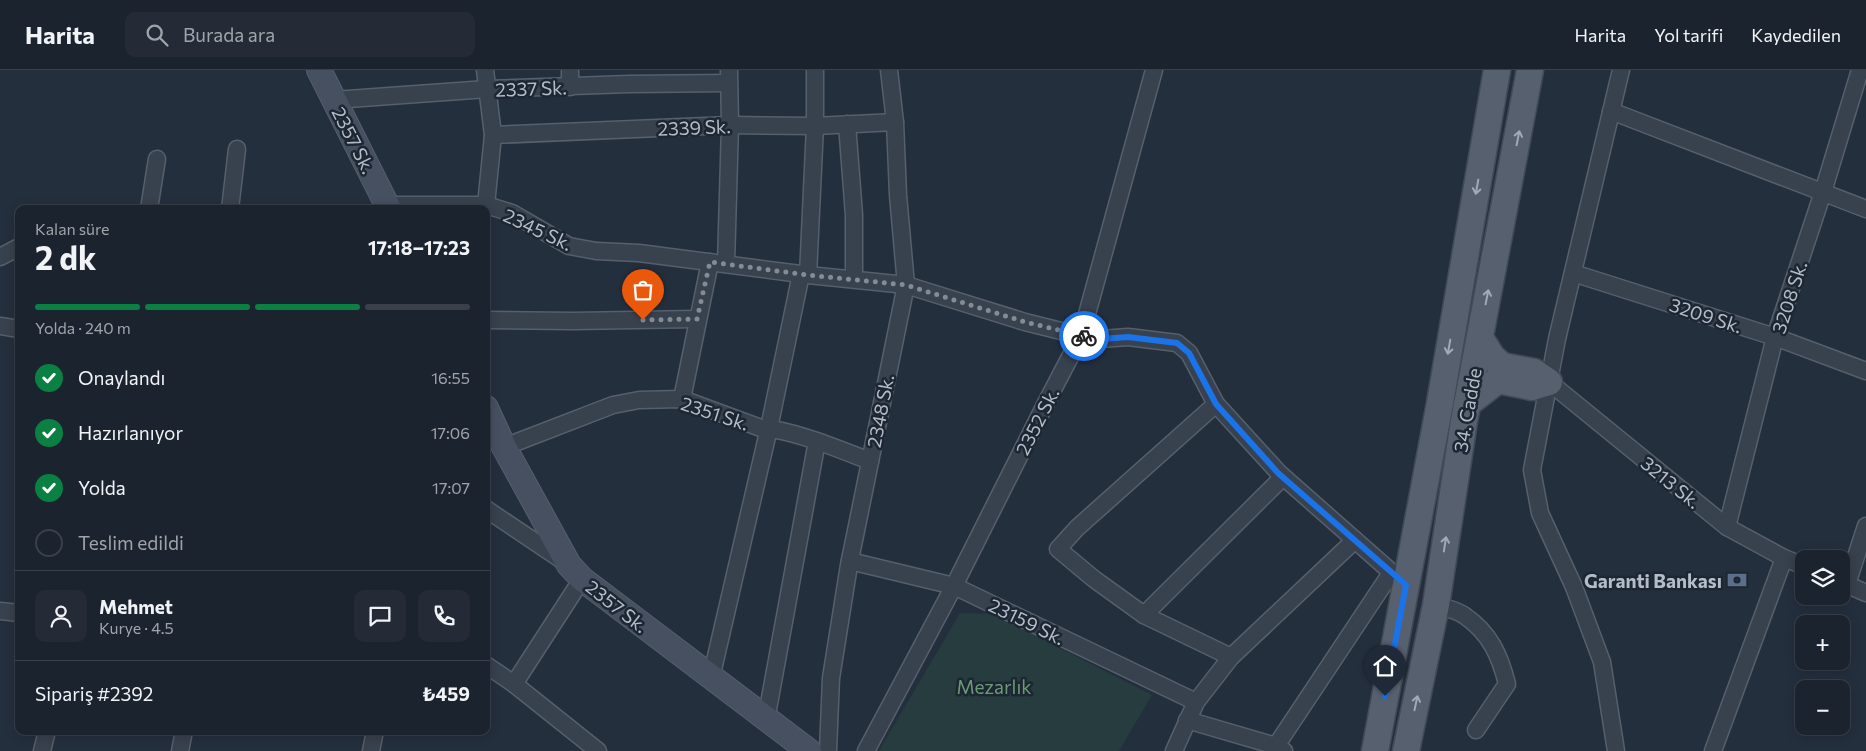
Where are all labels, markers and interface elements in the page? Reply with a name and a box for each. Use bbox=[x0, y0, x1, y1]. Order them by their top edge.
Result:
search box bbox=[125, 12, 475, 57]
text: Harita bbox=[25, 20, 95, 49]
icon: search bbox=[143, 21, 171, 49]
text: Burada ara bbox=[183, 23, 275, 46]
text: Harita bbox=[1575, 24, 1626, 46]
text: Yol tarifi bbox=[1654, 24, 1723, 46]
text: Kaydedilen bbox=[1751, 24, 1841, 46]
street label: 2337 Sk. bbox=[495, 75, 567, 101]
street label: 2357 Sk. bbox=[327, 103, 381, 177]
street label: 2339 Sk. bbox=[657, 114, 731, 140]
one-way arrow bbox=[1514, 130, 1524, 146]
one-way arrow bbox=[1472, 179, 1482, 195]
street label: 2345 Sk. bbox=[500, 203, 576, 255]
text: Kalan süre bbox=[35, 219, 110, 238]
text: 17:18–17:23 bbox=[368, 236, 470, 259]
text: 2 dk bbox=[35, 237, 96, 277]
street label: 3208 Sk. bbox=[1767, 258, 1811, 336]
pin bbox=[622, 269, 664, 320]
icon: bag bbox=[629, 276, 657, 304]
one-way arrow bbox=[1483, 290, 1493, 306]
street label: 3209 Sk. bbox=[1667, 293, 1745, 337]
courier bbox=[1059, 311, 1109, 361]
text: Yolda · 240 m bbox=[35, 318, 131, 337]
icon: bike bbox=[1070, 322, 1098, 350]
one-way arrow bbox=[1444, 339, 1454, 355]
icon: check bbox=[35, 364, 63, 392]
text: Onaylandı bbox=[78, 366, 165, 389]
street label: 34. Cadde bbox=[1448, 366, 1486, 454]
text: 16:55 bbox=[431, 368, 470, 387]
street label: 2348 Sk. bbox=[862, 373, 898, 449]
street label: 2352 Sk. bbox=[1010, 384, 1064, 458]
street label: 2351 Sk. bbox=[678, 391, 752, 435]
icon: check bbox=[35, 419, 63, 447]
text: Hazırlanıyor bbox=[78, 421, 183, 444]
text: 17:06 bbox=[431, 423, 470, 442]
street label: 3213 Sk. bbox=[1637, 451, 1705, 513]
icon: check bbox=[35, 474, 63, 502]
text: Yolda bbox=[78, 476, 126, 499]
text: 17:07 bbox=[432, 478, 470, 497]
text: Teslim edildi bbox=[78, 531, 184, 554]
one-way arrow bbox=[1440, 536, 1450, 552]
map controls bbox=[1795, 550, 1850, 735]
button: layers bbox=[1795, 550, 1850, 605]
place label: Garanti Bankası bbox=[1584, 569, 1722, 592]
bank icon: Garanti Bankası bbox=[1726, 569, 1748, 591]
street label: 2357 Sk. bbox=[582, 575, 652, 637]
button: person bbox=[35, 590, 87, 642]
button: chat bbox=[354, 590, 406, 642]
button: phone bbox=[418, 590, 470, 642]
street label: 23159 Sk. bbox=[985, 593, 1069, 649]
text: Mehmet bbox=[99, 595, 173, 618]
button: + bbox=[1795, 615, 1850, 670]
text: Kurye · 4.5 bbox=[99, 618, 174, 637]
pin bbox=[1364, 645, 1406, 696]
icon: home bbox=[1371, 652, 1399, 680]
park label: Mezarlık bbox=[956, 675, 1032, 698]
button: − bbox=[1795, 680, 1850, 735]
text: Sipariş #2392 bbox=[35, 682, 153, 705]
text: ₺459 bbox=[422, 682, 470, 705]
one-way arrow bbox=[1411, 696, 1421, 712]

